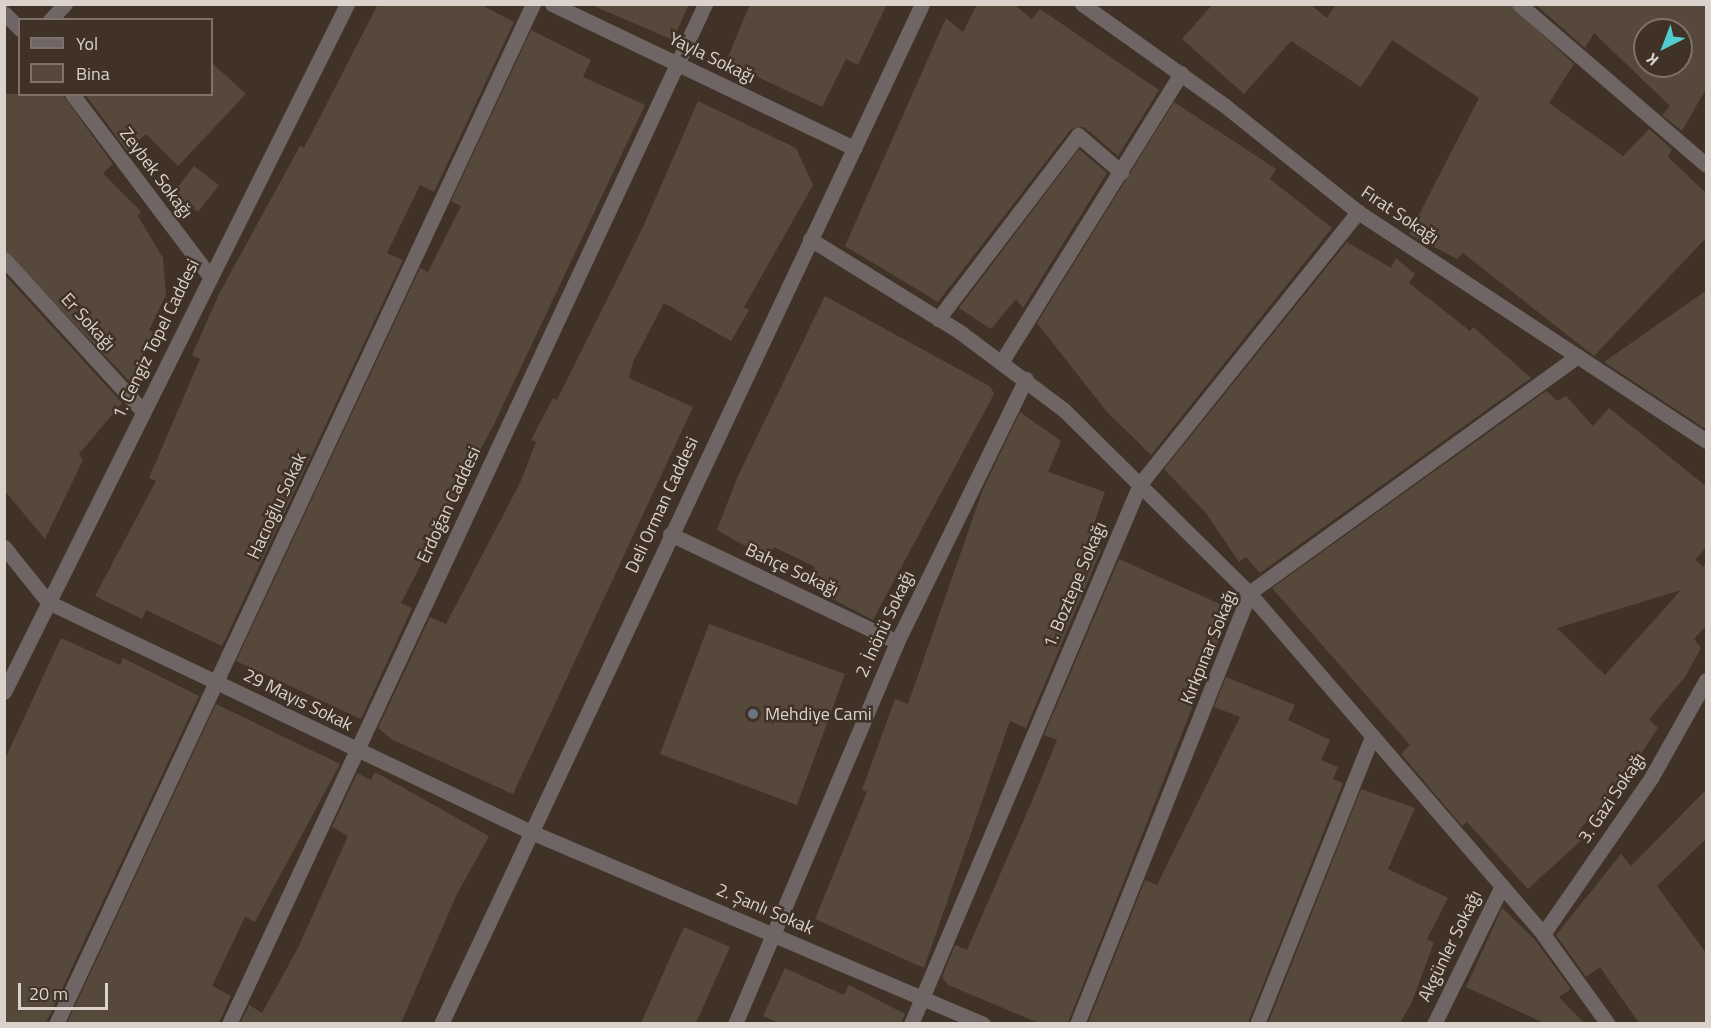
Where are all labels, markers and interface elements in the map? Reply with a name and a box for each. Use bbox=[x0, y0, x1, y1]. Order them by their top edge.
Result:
legend bbox=[18, 18, 213, 96]
north arrow bbox=[1633, 18, 1693, 78]
street label: Yayla Sokağı bbox=[665, 28, 759, 88]
text: Yol bbox=[76, 30, 98, 57]
text: K bbox=[1641, 48, 1664, 72]
text: Bina bbox=[76, 60, 110, 87]
street label: Zeybek Sokağı bbox=[115, 123, 197, 223]
street label: Fırat Sokağı bbox=[1357, 181, 1443, 249]
street label: 1. Cengiz Topel Caddesi bbox=[108, 256, 204, 422]
street label: Er Sokağı bbox=[56, 289, 120, 355]
street label: Deli Orman Caddesi bbox=[621, 433, 703, 577]
street label: Erdoğan Caddesi bbox=[413, 443, 485, 567]
street label: Hacıoğlu Sokak bbox=[243, 449, 311, 563]
street label: 1. Boztepe Sokağı bbox=[1039, 519, 1111, 651]
street label: Bahçe Sokağı bbox=[742, 539, 842, 601]
street label: 2. İnönü Sokağı bbox=[851, 567, 919, 681]
street label: Kırkpınar Sokağı bbox=[1176, 587, 1242, 707]
street label: 29 Mayıs Sokak bbox=[240, 664, 356, 736]
place label: Mehdiye Cami bbox=[765, 703, 872, 725]
marker: Mehdiye Cami bbox=[746, 707, 760, 721]
street label: 3. Gazi Sokağı bbox=[1574, 749, 1650, 847]
street label: 2. Şanlı Sokak bbox=[713, 879, 817, 939]
street label: Akgünler Sokağı bbox=[1414, 887, 1486, 1005]
scale bar bbox=[21, 971, 111, 1009]
text: 20 m bbox=[29, 980, 68, 1007]

